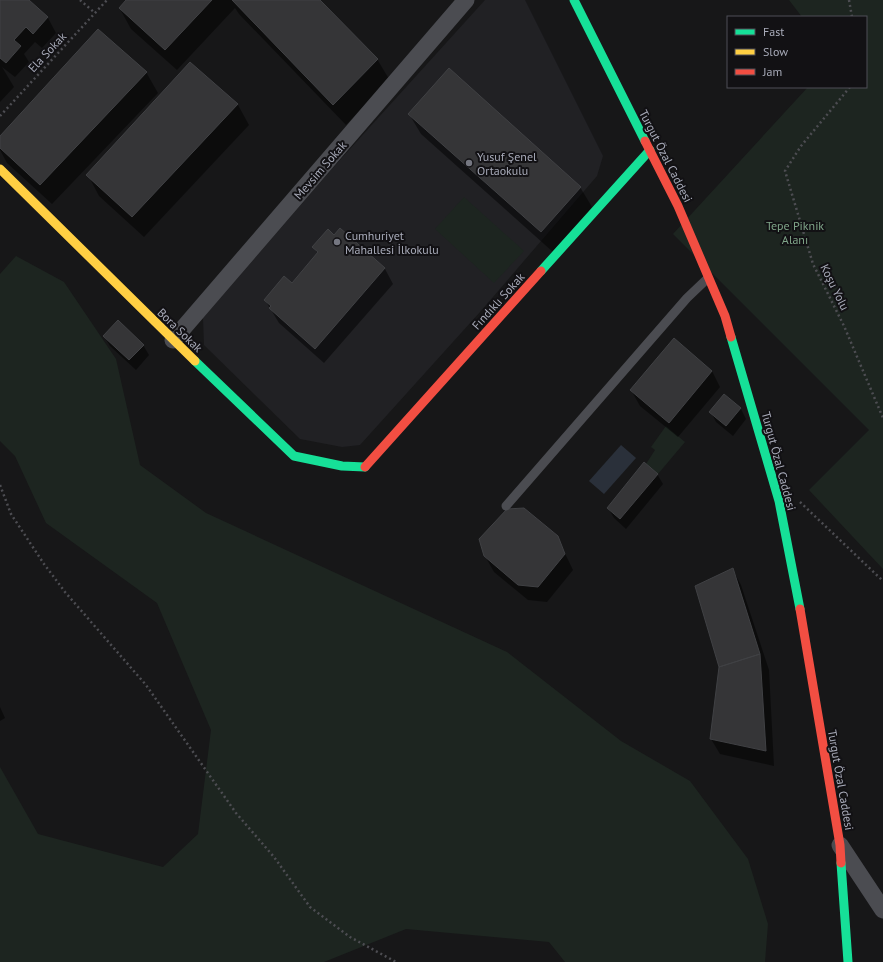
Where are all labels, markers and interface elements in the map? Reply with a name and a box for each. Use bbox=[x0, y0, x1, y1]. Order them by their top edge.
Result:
legend bbox=[727, 16, 867, 88]
text: Fast bbox=[763, 24, 784, 39]
street label: Ela Sokak bbox=[25, 29, 69, 75]
text: Slow bbox=[763, 44, 788, 59]
text: Jam bbox=[762, 64, 782, 79]
street label: Turgut Özal Caddesi bbox=[636, 107, 696, 205]
street label: Mevsim Sokak bbox=[291, 138, 350, 202]
place label: Yusuf Şenel Ortaokulu bbox=[477, 149, 537, 178]
marker: Yusuf Şenel Ortaokulu bbox=[464, 158, 474, 168]
park label: Tepe Piknik Alanı bbox=[766, 218, 824, 247]
place label: Cumhuriyet Mahallesi İlkokulu bbox=[345, 228, 439, 257]
marker: Cumhuriyet Mahallesi İlkokulu bbox=[332, 237, 342, 247]
street label: Koşu Yolu bbox=[817, 261, 853, 313]
street label: Fındıklı Sokak bbox=[468, 269, 528, 333]
street label: Bora Sokak bbox=[154, 305, 206, 355]
street label: Turgut Özal Caddesi bbox=[759, 410, 799, 512]
street label: Turgut Özal Caddesi bbox=[825, 728, 857, 832]

